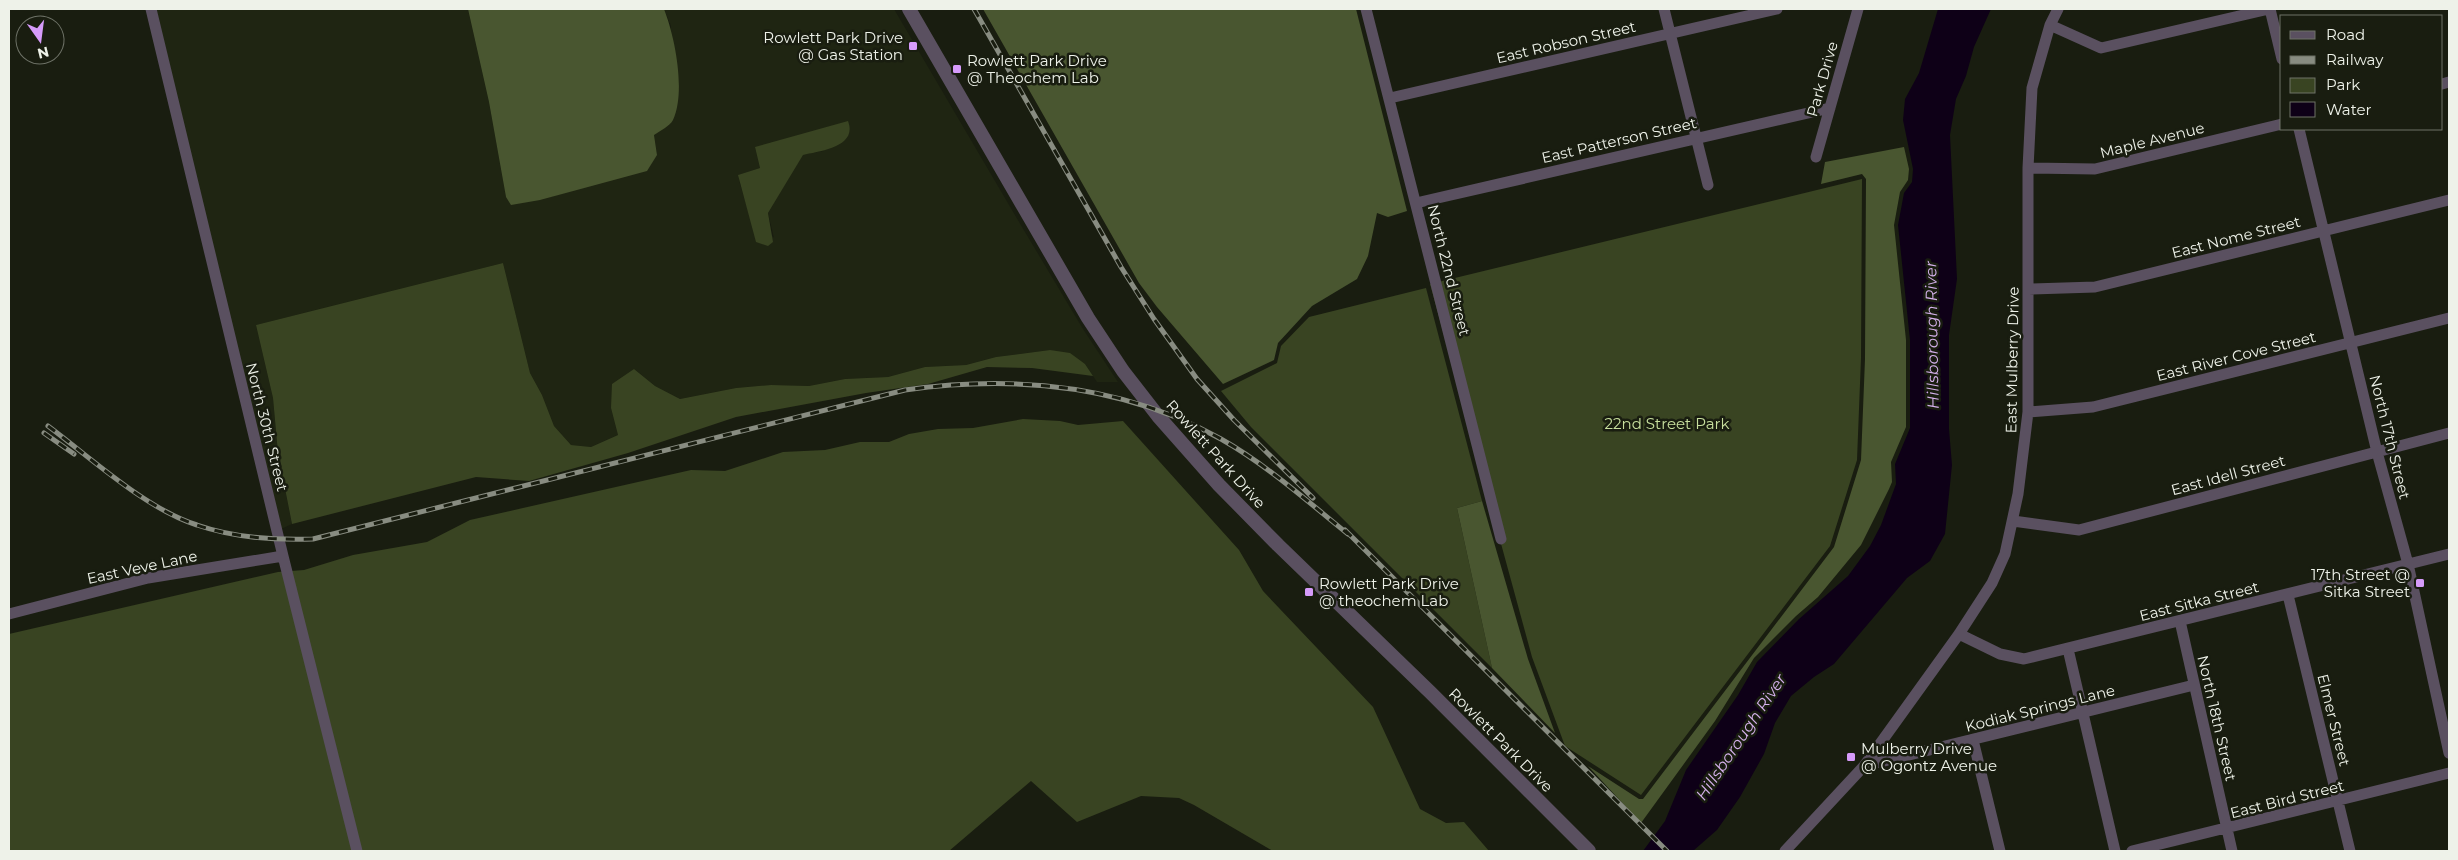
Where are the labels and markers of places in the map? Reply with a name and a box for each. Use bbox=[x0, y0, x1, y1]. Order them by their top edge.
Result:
place label: Rowlett Park Drive @ Gas Station bbox=[763, 28, 903, 64]
marker: Rowlett Park Drive @ Gas Station bbox=[907, 40, 919, 52]
place label: Rowlett Park Drive @ Theochem Lab bbox=[967, 51, 1107, 87]
marker: Rowlett Park Drive @ Theochem Lab bbox=[951, 63, 963, 75]
place label: 17th Street @ Sitka Street bbox=[2311, 565, 2410, 601]
place label: Rowlett Park Drive @ theochem Lab bbox=[1319, 574, 1459, 610]
marker: 17th Street @ Sitka Street bbox=[2414, 577, 2426, 589]
marker: Rowlett Park Drive @ theochem Lab bbox=[1303, 586, 1315, 598]
place label: Mulberry Drive @ Ogontz Avenue bbox=[1861, 739, 1997, 775]
marker: Mulberry Drive @ Ogontz Avenue bbox=[1845, 751, 1857, 763]

